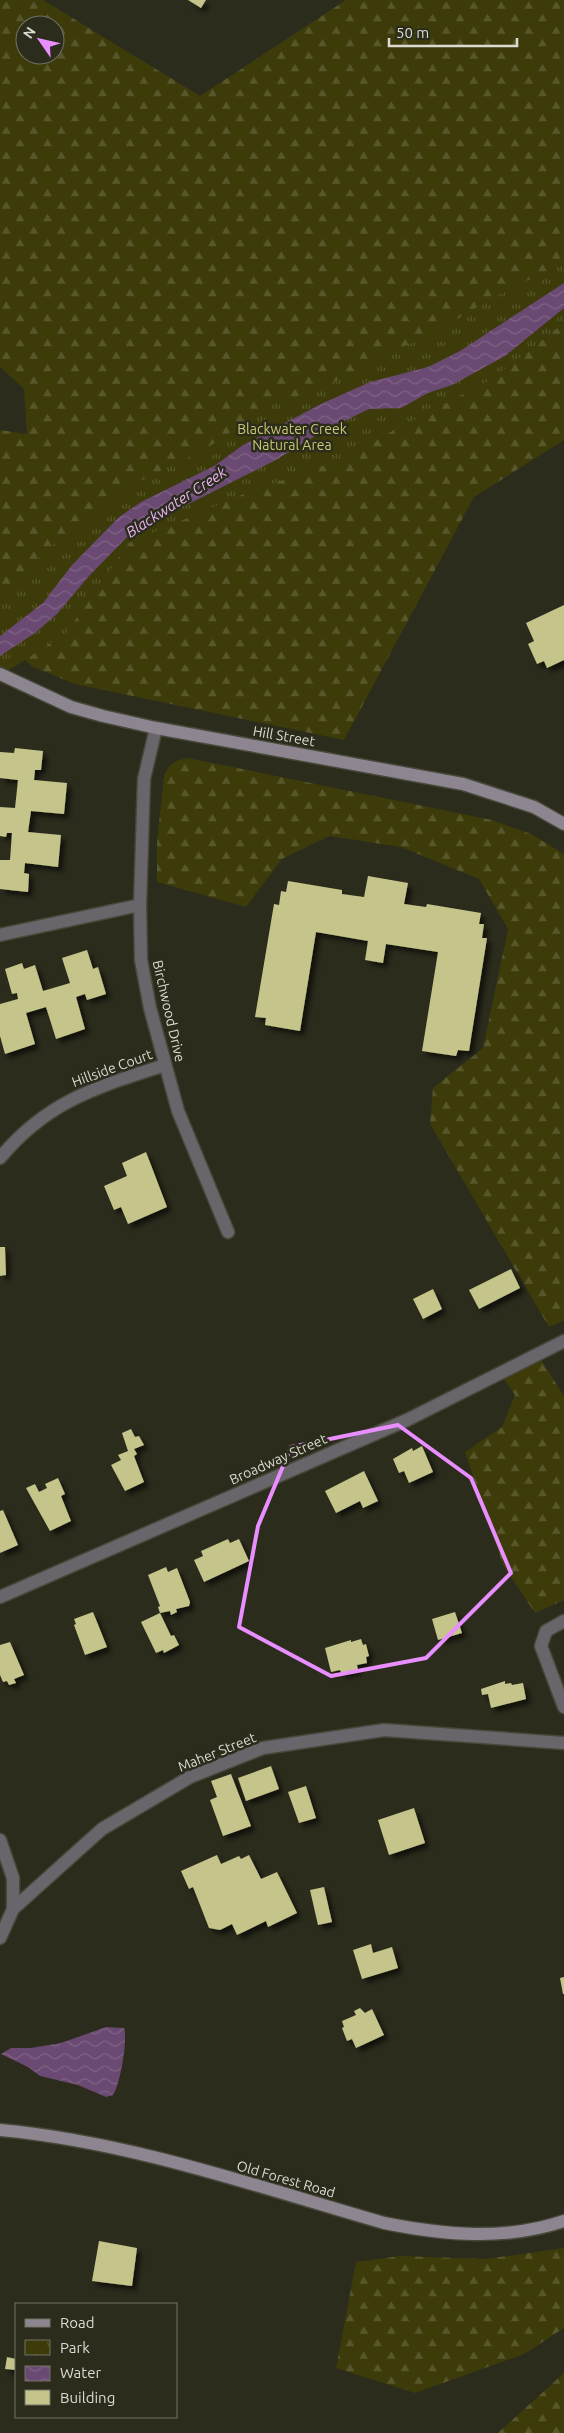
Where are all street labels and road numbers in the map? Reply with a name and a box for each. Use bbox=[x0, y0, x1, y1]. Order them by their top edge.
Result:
street label: Hill Street bbox=[252, 723, 317, 749]
street label: Birchwood Drive bbox=[150, 959, 188, 1063]
street label: Hillside Court bbox=[69, 1046, 155, 1090]
street label: Broadway Street bbox=[227, 1430, 330, 1488]
street label: Maher Street bbox=[176, 1729, 259, 1775]
street label: Old Forest Road bbox=[235, 2157, 337, 2201]

